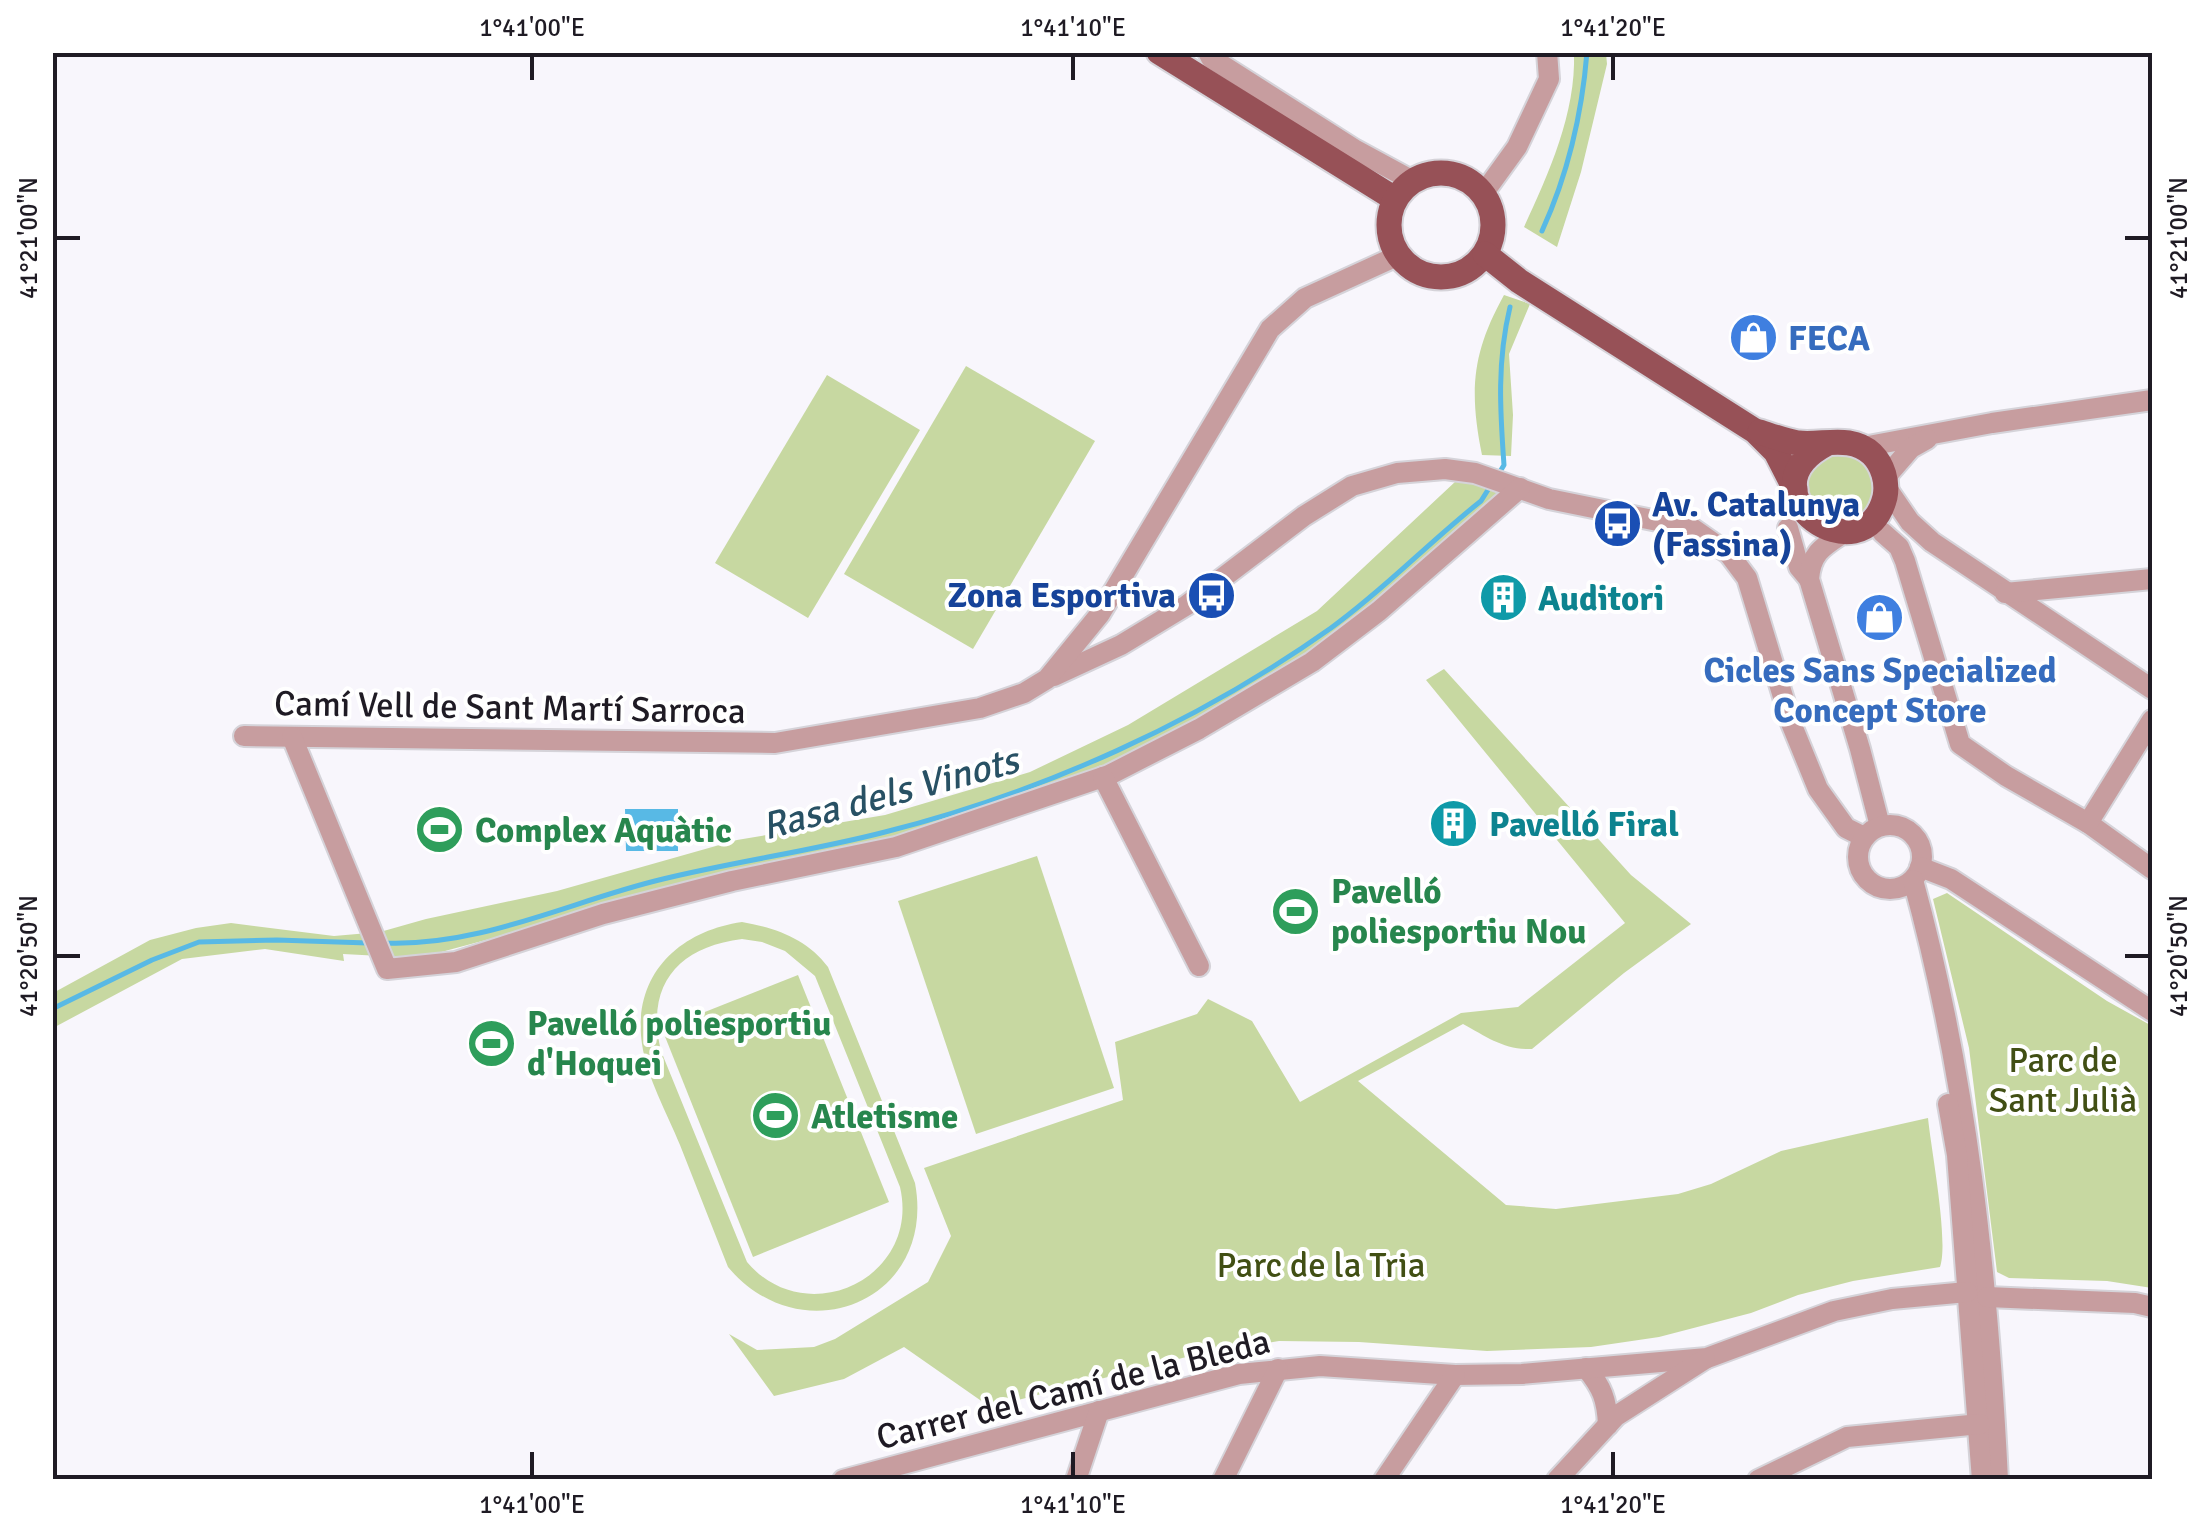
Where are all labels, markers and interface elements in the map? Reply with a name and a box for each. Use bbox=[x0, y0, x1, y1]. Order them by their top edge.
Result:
text: 1°41'00"E bbox=[479, 12, 585, 43]
text: 1°41'10"E bbox=[1020, 12, 1126, 43]
text: 1°41'20"E bbox=[1560, 12, 1666, 43]
text: 41°21'00"N bbox=[13, 177, 44, 299]
text: 41°21'00"N bbox=[2163, 177, 2194, 299]
shop icon: FECA bbox=[1727, 312, 1779, 364]
place label: FECA bbox=[1788, 317, 1871, 360]
place label: Av. Catalunya (Fassina) bbox=[1652, 483, 1860, 566]
bus stop icon: Av. Catalunya (Fassina) bbox=[1591, 498, 1643, 550]
bus stop icon: Zona Esportiva bbox=[1185, 569, 1237, 621]
building icon: Auditori bbox=[1477, 572, 1529, 624]
place label: Zona Esportiva bbox=[947, 574, 1176, 617]
place label: Auditori bbox=[1538, 577, 1664, 620]
shop icon: Cicles Sans Specialized Concept Store bbox=[1854, 592, 1906, 644]
place label: Cicles Sans Specialized Concept Store bbox=[1704, 649, 2056, 732]
street label: Camí Vell de Sant Martí Sarroca bbox=[274, 682, 746, 733]
water label: Rasa dels Vinots bbox=[757, 736, 1027, 850]
building icon: Pavelló Firal bbox=[1428, 798, 1480, 850]
place label: Pavelló Firal bbox=[1489, 803, 1679, 846]
sports icon: Complex Aquàtic bbox=[414, 804, 466, 856]
place label: Complex Aquàtic bbox=[475, 809, 732, 852]
place label: Pavelló poliesportiu Nou bbox=[1331, 870, 1587, 953]
sports icon: Pavelló poliesportiu Nou bbox=[1270, 885, 1322, 937]
text: 41°20'50"N bbox=[13, 895, 44, 1017]
text: 41°20'50"N bbox=[2163, 895, 2194, 1017]
place label: Pavelló poliesportiu d'Hoquei bbox=[527, 1002, 831, 1085]
sports icon: Pavelló poliesportiu d'Hoquei bbox=[466, 1017, 518, 1069]
park label: Parc de Sant Julià bbox=[1989, 1039, 2137, 1122]
sports icon: Atletisme bbox=[750, 1090, 802, 1142]
place label: Atletisme bbox=[811, 1095, 958, 1138]
park label: Parc de la Tria bbox=[1216, 1244, 1426, 1287]
street label: Carrer del Camí de la Bleda bbox=[872, 1320, 1274, 1459]
text: 1°41'00"E bbox=[479, 1489, 585, 1520]
text: 1°41'10"E bbox=[1020, 1489, 1126, 1520]
text: 1°41'20"E bbox=[1560, 1489, 1666, 1520]

